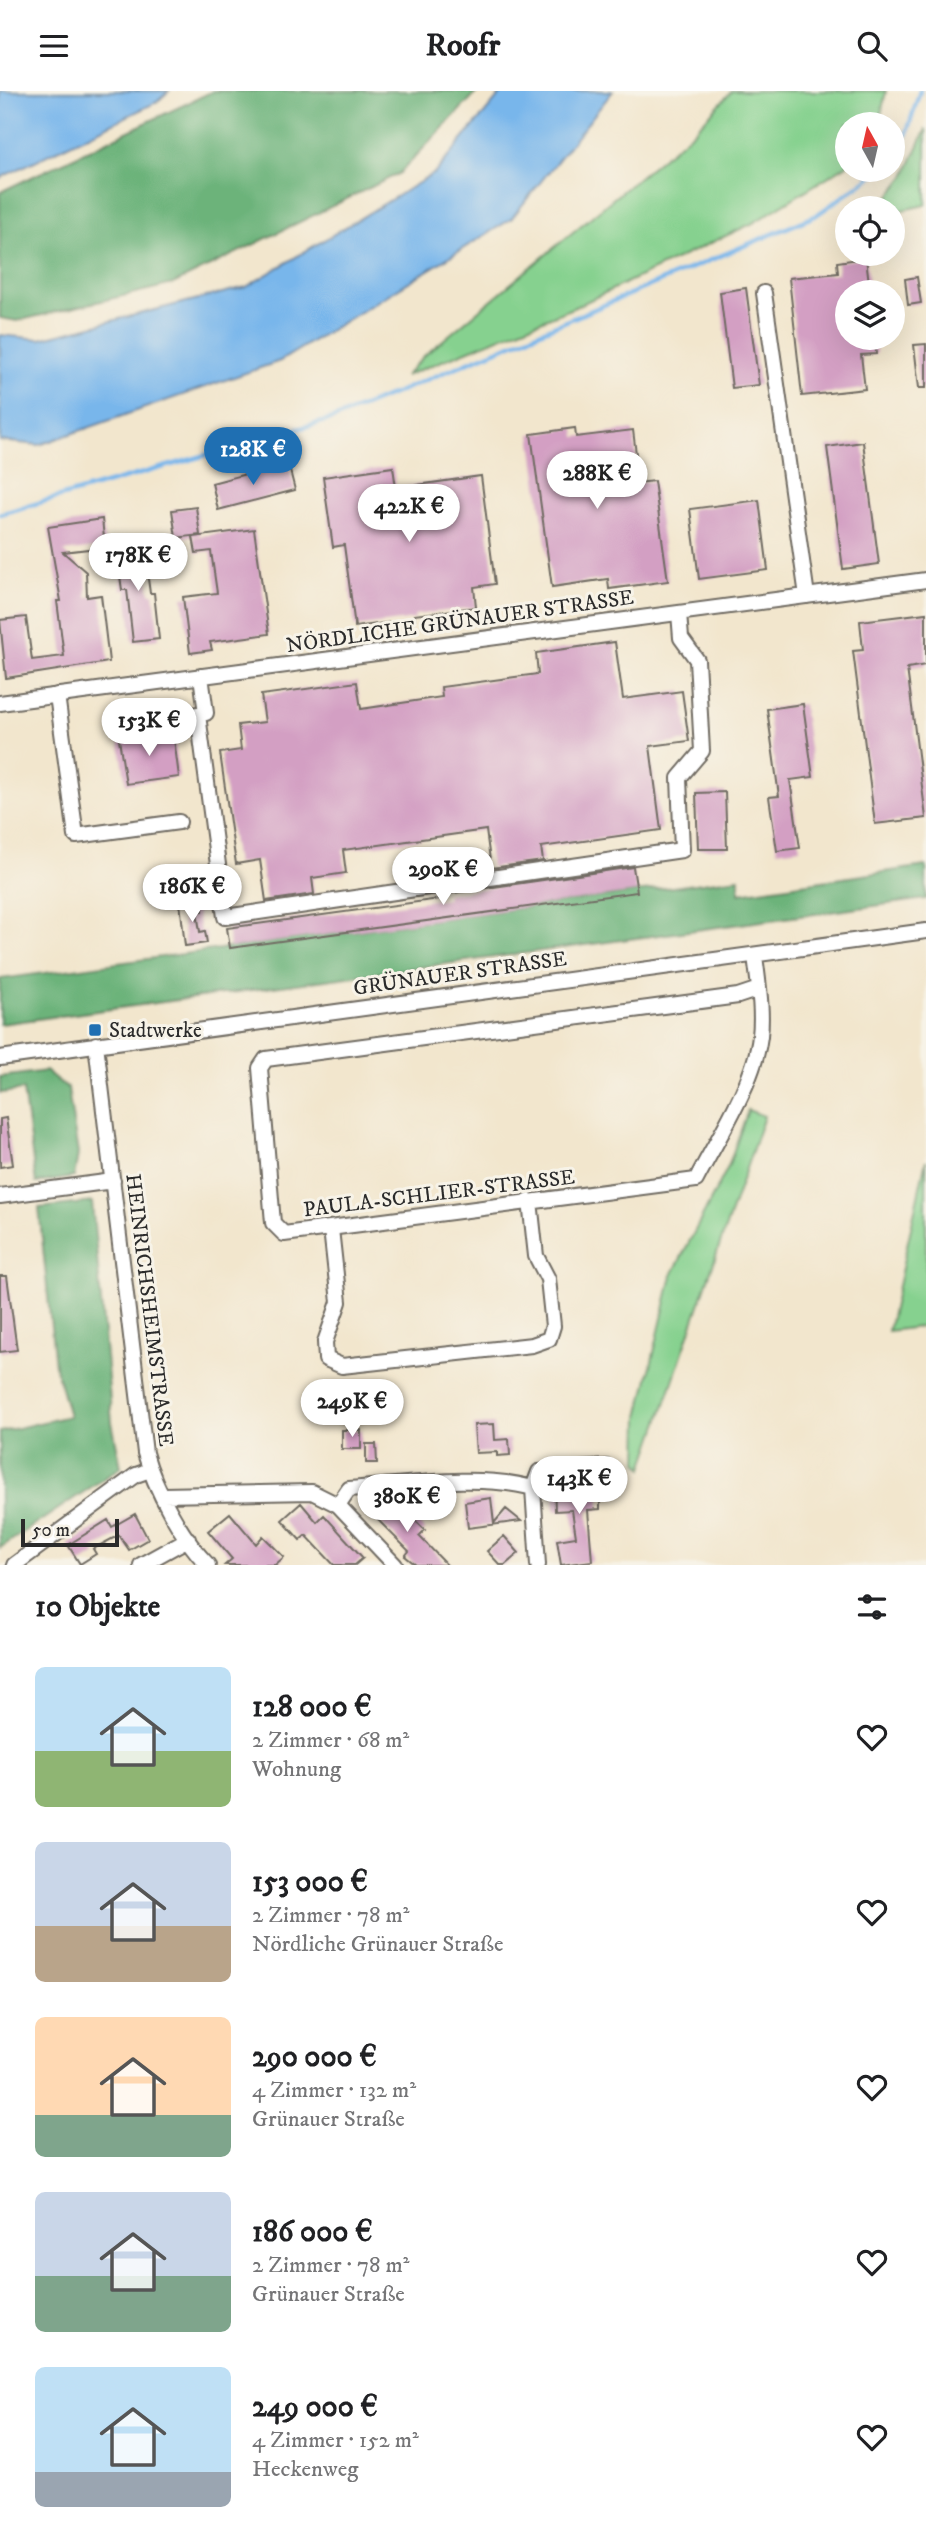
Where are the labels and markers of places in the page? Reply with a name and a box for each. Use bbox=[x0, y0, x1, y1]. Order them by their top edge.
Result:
pin: 128K € bbox=[196, 427, 310, 487]
pin: 288K € bbox=[540, 451, 654, 511]
pin: 422K € bbox=[352, 484, 466, 544]
pin: 178K € bbox=[81, 533, 195, 593]
pin: 153K € bbox=[92, 699, 206, 758]
pin: 290K € bbox=[386, 847, 500, 907]
pin: 186K € bbox=[135, 865, 249, 924]
place label: Stadtwerke bbox=[109, 1018, 202, 1044]
marker: Stadtwerke bbox=[87, 1022, 103, 1038]
pin: 249K € bbox=[295, 1379, 409, 1439]
pin: 143K € bbox=[522, 1457, 636, 1516]
pin: 380K € bbox=[350, 1475, 464, 1534]

